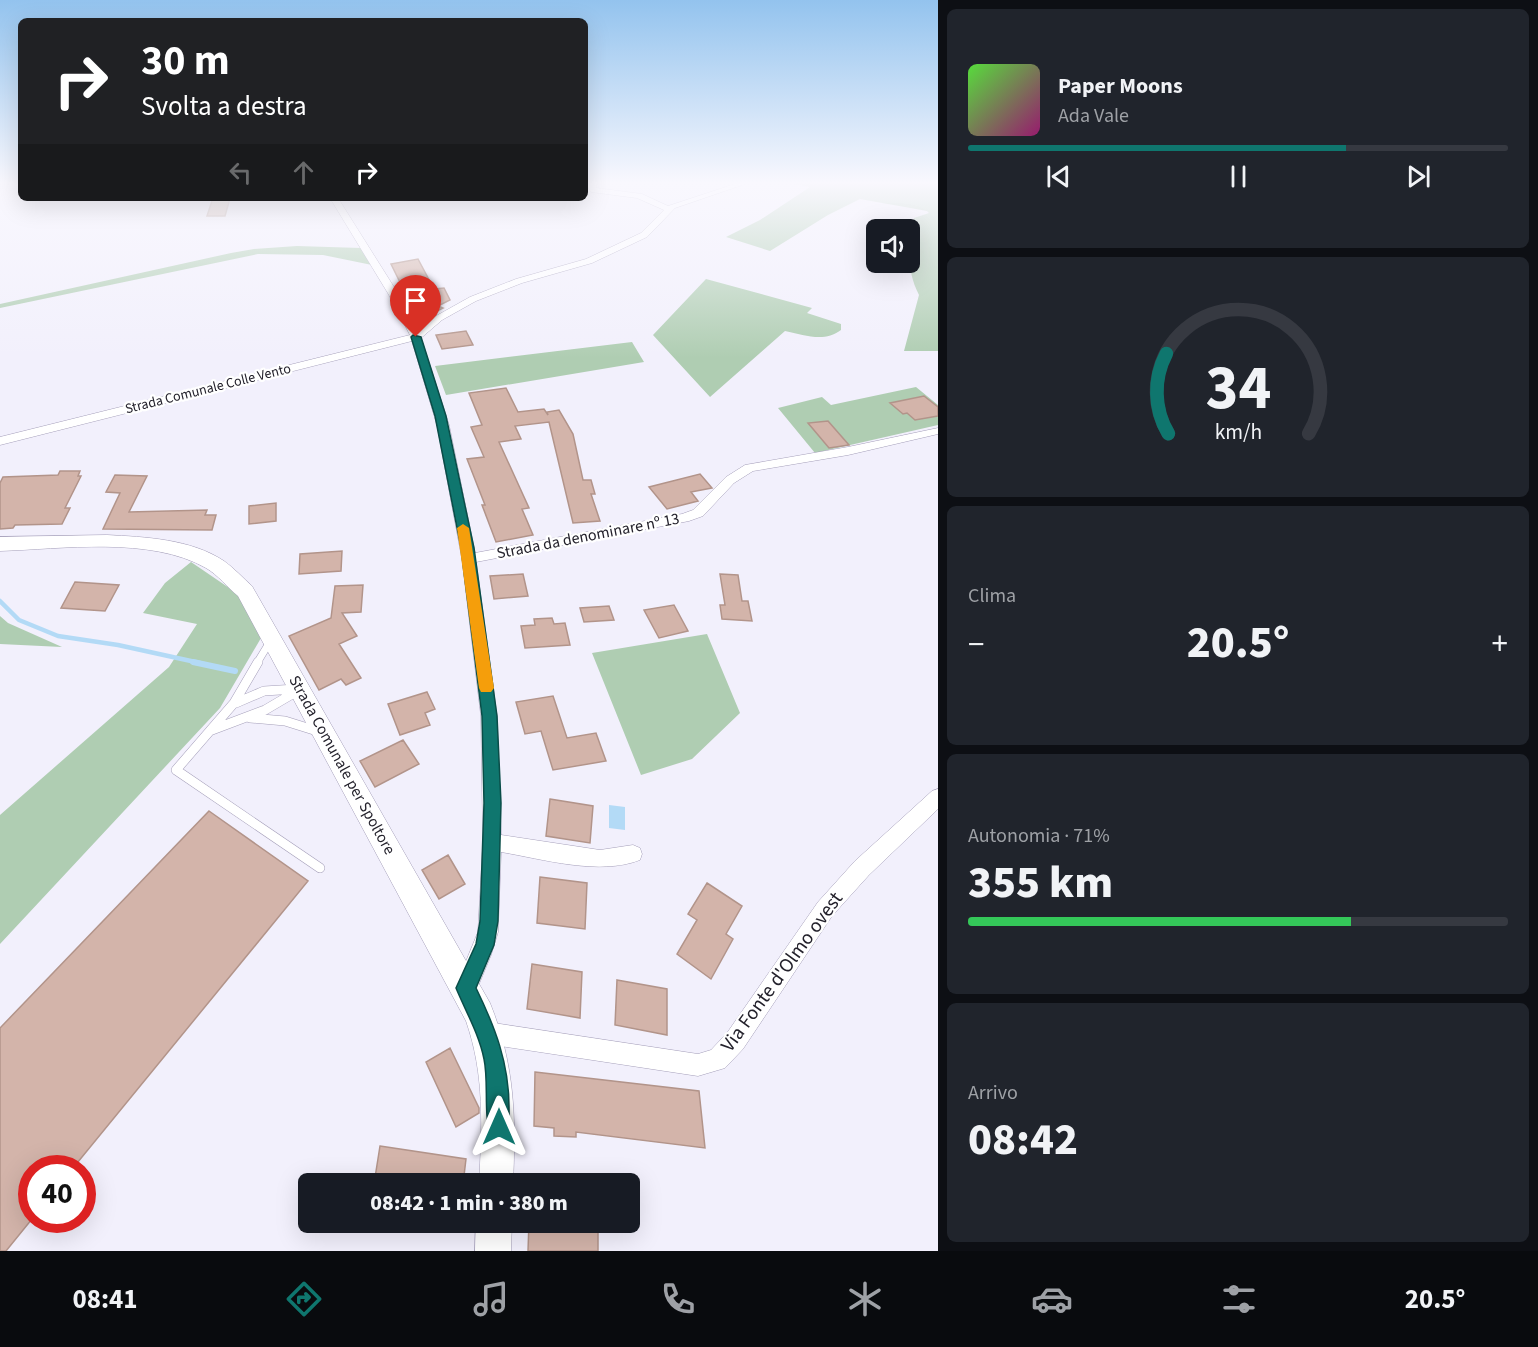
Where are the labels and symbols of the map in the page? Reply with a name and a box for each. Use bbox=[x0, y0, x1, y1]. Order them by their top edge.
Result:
pin bbox=[390, 275, 441, 337]
street label: Strada Comunale Colle Vento bbox=[123, 359, 293, 419]
street label: Strada da denominare nº 13 bbox=[495, 507, 681, 565]
street label: Strada Comunale per Spoltore bbox=[283, 671, 401, 859]
street label: Via Fonte d'Olmo ovest bbox=[714, 886, 850, 1058]
position arrow bbox=[467, 1095, 531, 1159]
speed limit sign: 40 bbox=[18, 1155, 96, 1233]

